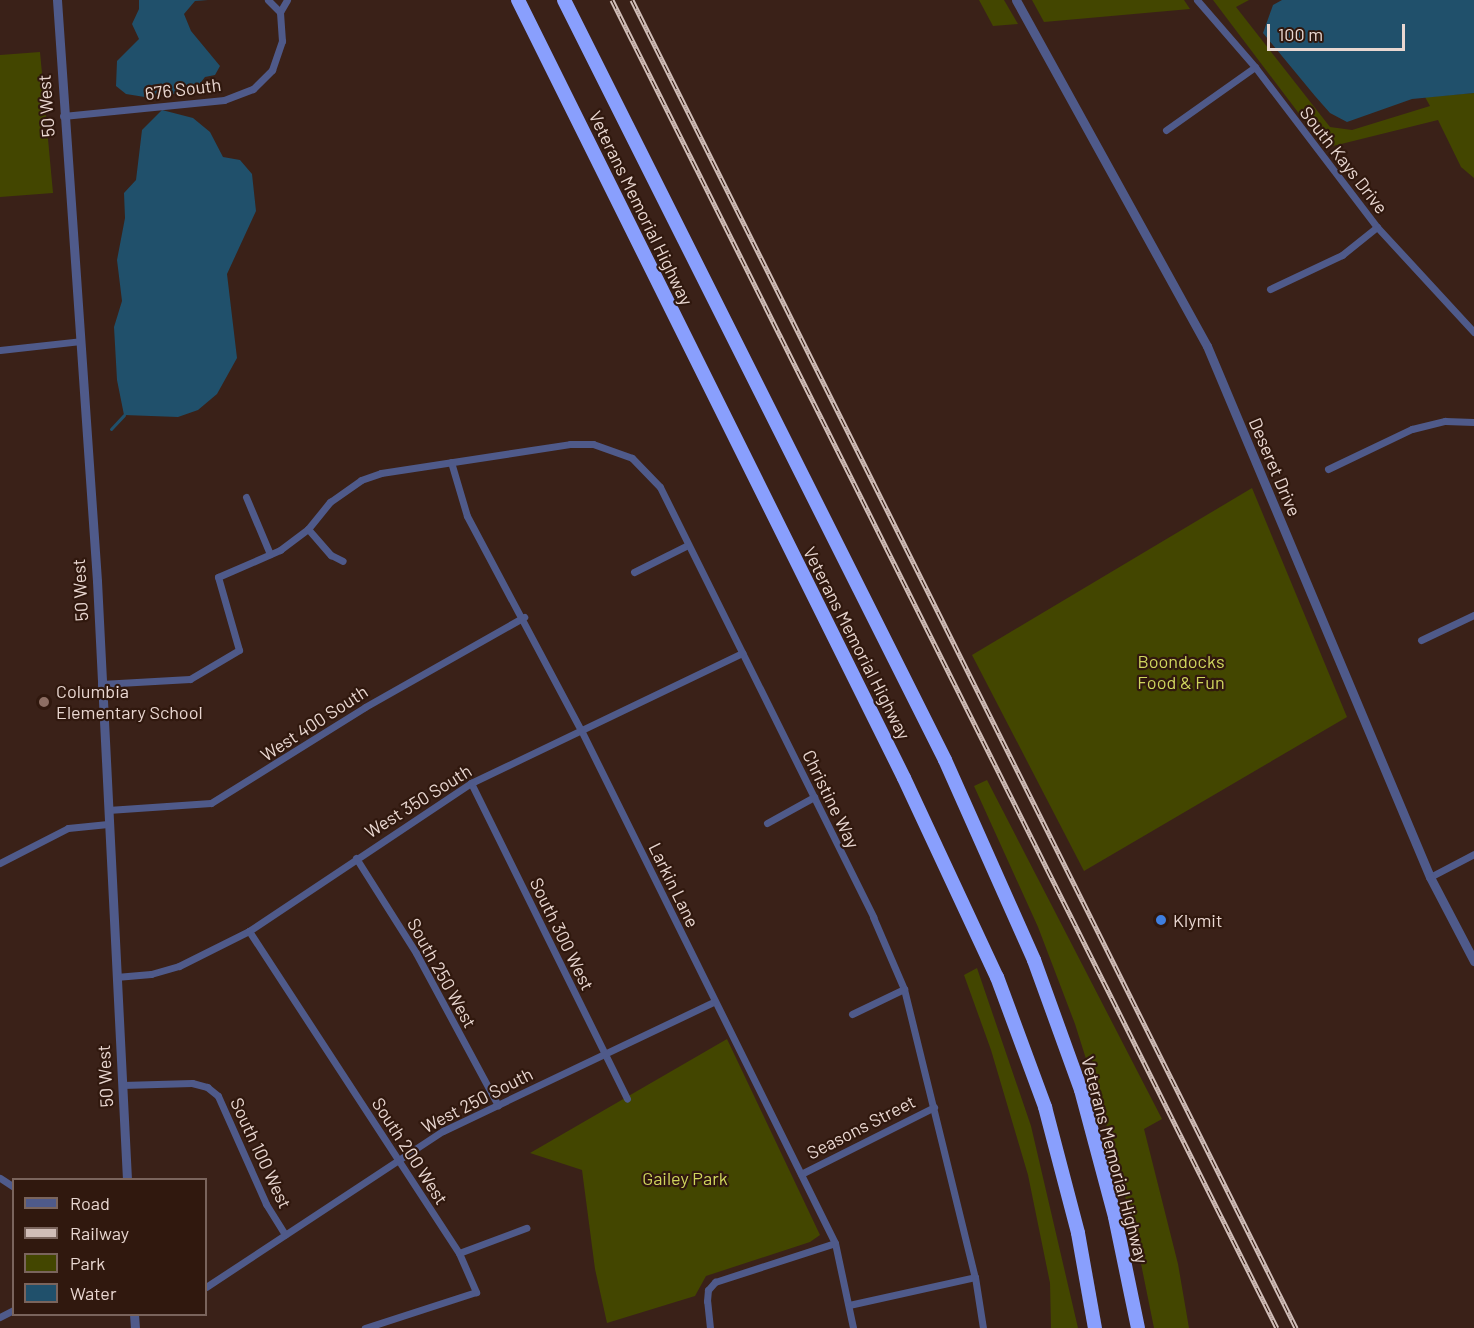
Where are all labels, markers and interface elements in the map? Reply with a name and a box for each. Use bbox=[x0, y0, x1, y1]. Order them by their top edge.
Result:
scale bar bbox=[1270, 12, 1408, 50]
text: 100 m bbox=[1278, 23, 1323, 45]
street label: 50 West bbox=[33, 74, 59, 138]
street label: 676 South bbox=[144, 74, 222, 104]
street label: South Kays Drive bbox=[1295, 102, 1393, 218]
street label: Veterans Memorial Highway bbox=[584, 107, 698, 309]
street label: Deseret Drive bbox=[1245, 414, 1305, 520]
street label: Veterans Memorial Highway bbox=[799, 543, 915, 743]
street label: 50 West bbox=[68, 558, 92, 622]
park label: Boondocks Food & Fun bbox=[1137, 651, 1225, 694]
street label: West 400 South bbox=[256, 680, 372, 766]
place label: Columbia Elementary School bbox=[56, 681, 203, 724]
marker: Columbia Elementary School bbox=[37, 695, 51, 709]
street label: Christine Way bbox=[798, 746, 864, 852]
street label: West 350 South bbox=[361, 760, 475, 842]
street label: Larkin Lane bbox=[644, 839, 704, 931]
street label: South 300 West bbox=[525, 874, 599, 994]
place label: Klymit bbox=[1173, 909, 1222, 931]
marker: Klymit bbox=[1154, 913, 1168, 927]
street label: South 250 West bbox=[403, 914, 481, 1032]
street label: 50 West bbox=[93, 1044, 117, 1108]
street label: Veterans Memorial Highway bbox=[1077, 1054, 1153, 1266]
street label: West 250 South bbox=[418, 1063, 536, 1137]
street label: Seasons Street bbox=[803, 1090, 919, 1164]
street label: South 100 West bbox=[226, 1094, 296, 1212]
street label: South 200 West bbox=[367, 1094, 453, 1208]
park label: Gailey Park bbox=[642, 1167, 728, 1189]
legend bbox=[12, 1178, 207, 1316]
text: Road bbox=[70, 1192, 110, 1214]
text: Railway bbox=[70, 1222, 129, 1244]
text: Park bbox=[70, 1252, 105, 1274]
text: Water bbox=[70, 1282, 117, 1304]

